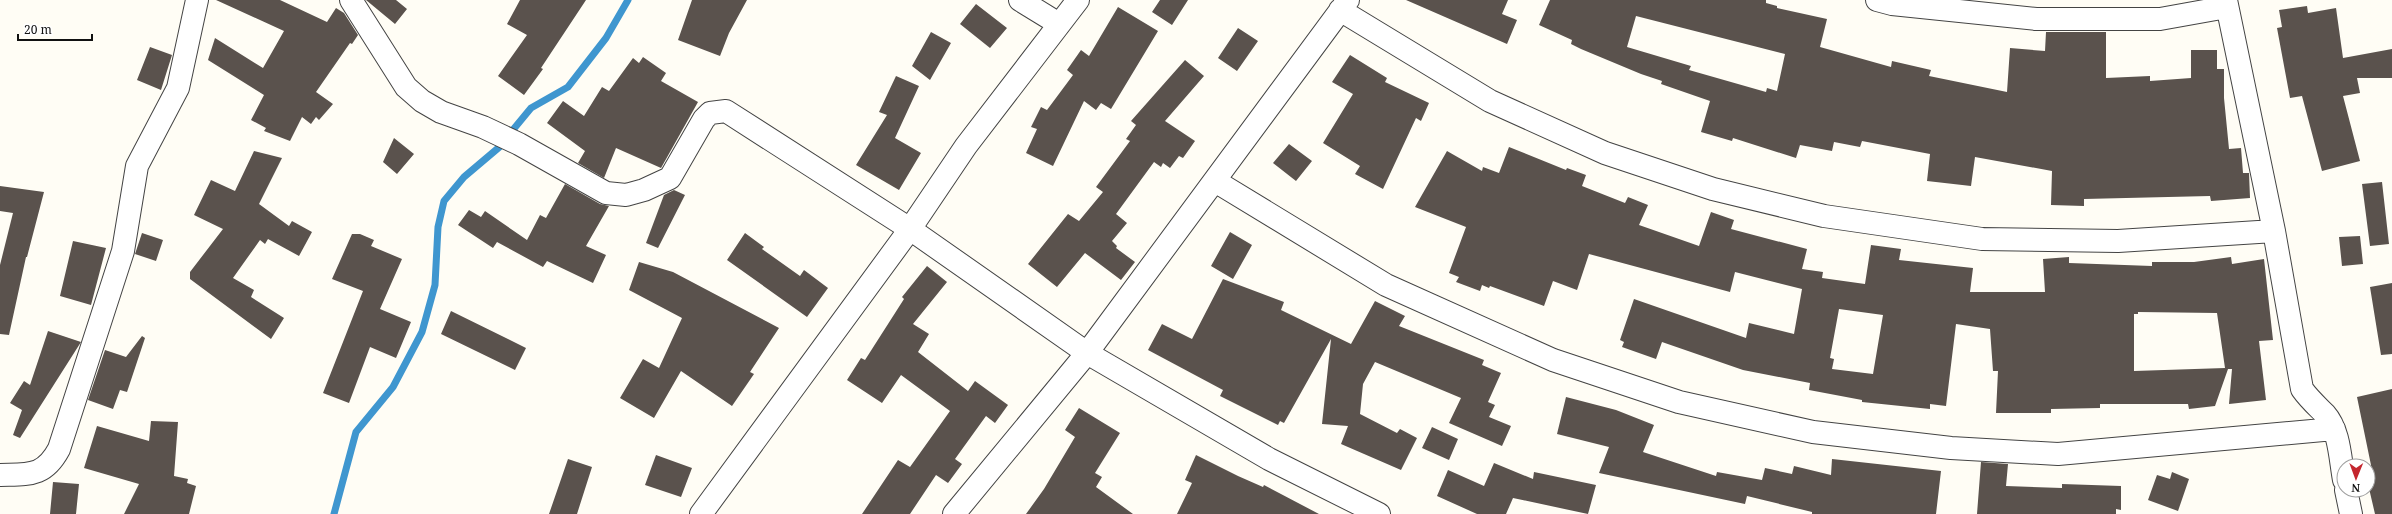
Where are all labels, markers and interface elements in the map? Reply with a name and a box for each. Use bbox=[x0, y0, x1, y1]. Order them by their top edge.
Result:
scale bar bbox=[18, 16, 92, 42]
text: 20 m bbox=[24, 21, 52, 38]
north arrow bbox=[2336, 458, 2376, 498]
text: N bbox=[2351, 481, 2360, 496]

